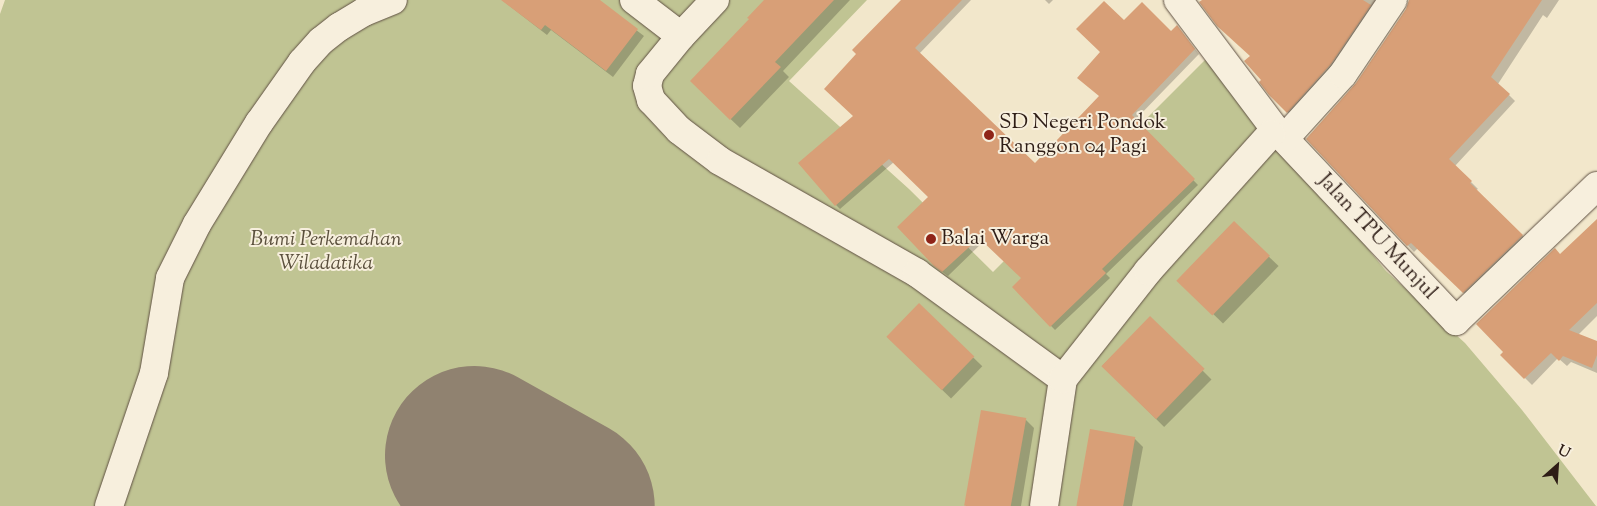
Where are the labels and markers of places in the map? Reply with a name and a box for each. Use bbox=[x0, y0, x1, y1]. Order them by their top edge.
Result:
place label: SD Negeri Pondok Ranggon 04 Pagi bbox=[999, 110, 1166, 160]
marker: SD Negeri Pondok Ranggon 04 Pagi bbox=[983, 129, 995, 141]
place label: Balai Warga bbox=[941, 226, 1049, 252]
marker: Balai Warga bbox=[925, 233, 937, 245]

